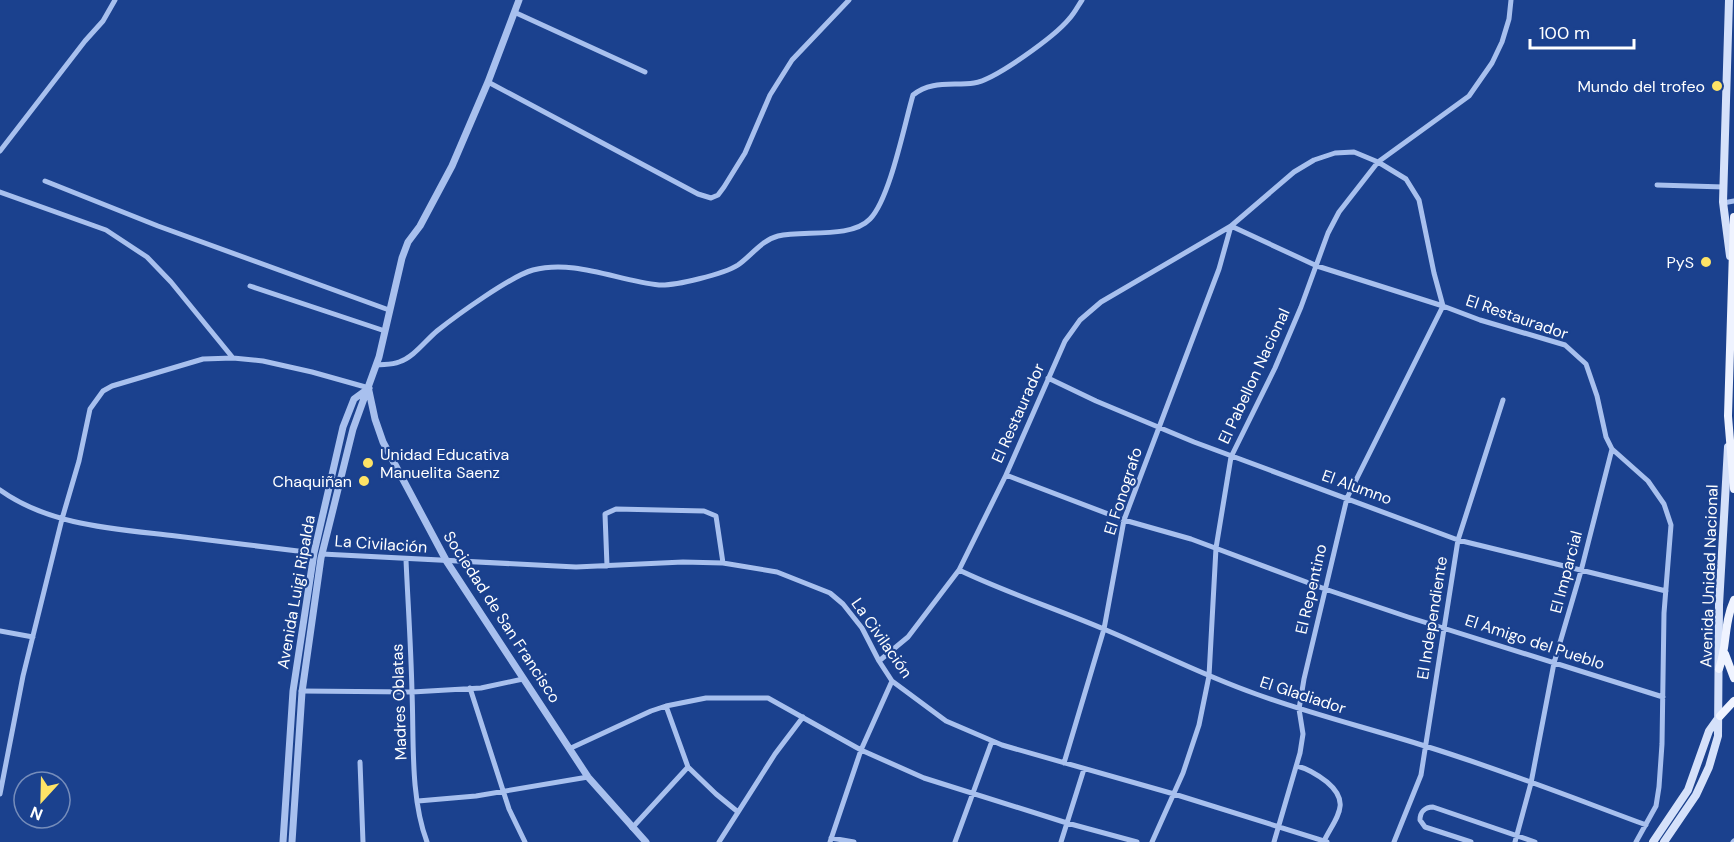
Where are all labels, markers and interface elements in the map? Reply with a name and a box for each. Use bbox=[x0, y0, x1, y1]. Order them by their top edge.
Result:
scale bar bbox=[1530, 12, 1634, 50]
text: 100 m bbox=[1539, 21, 1590, 45]
place label: Mundo del trofeo bbox=[1577, 76, 1705, 97]
marker: Mundo del trofeo bbox=[1710, 79, 1724, 93]
place label: PyS bbox=[1667, 252, 1694, 273]
marker: PyS bbox=[1699, 255, 1713, 269]
street label: El Restaurador bbox=[1463, 290, 1571, 344]
street label: El Pabellon Nacional bbox=[1213, 305, 1295, 447]
street label: El Restaurador bbox=[987, 360, 1049, 466]
place label: Unidad Educativa Manuelita Saenz bbox=[380, 444, 509, 483]
street label: El Fonografo bbox=[1099, 444, 1147, 538]
marker: Unidad Educativa Manuelita Saenz bbox=[361, 456, 375, 470]
street label: El Alumno bbox=[1319, 465, 1395, 509]
place label: Chaquiñan bbox=[273, 471, 352, 492]
marker: Chaquiñan bbox=[357, 474, 371, 488]
street label: Avenida Unidad Nacional bbox=[1695, 484, 1723, 668]
street label: Avenida Luigi Ripalda bbox=[272, 513, 320, 671]
street label: Sociedad de San Francisco bbox=[439, 527, 565, 707]
street label: El Imparcial bbox=[1545, 528, 1587, 616]
street label: La Civilación bbox=[334, 530, 428, 558]
street label: El Repentino bbox=[1290, 542, 1332, 636]
street label: El Independiente bbox=[1412, 555, 1452, 681]
street label: La Civilación bbox=[847, 594, 917, 682]
street label: El Amigo del Pueblo bbox=[1463, 610, 1607, 674]
street label: Madres Oblatas bbox=[386, 643, 412, 761]
street label: El Gladiador bbox=[1257, 671, 1349, 719]
north arrow bbox=[12, 770, 72, 830]
text: N bbox=[27, 802, 46, 825]

